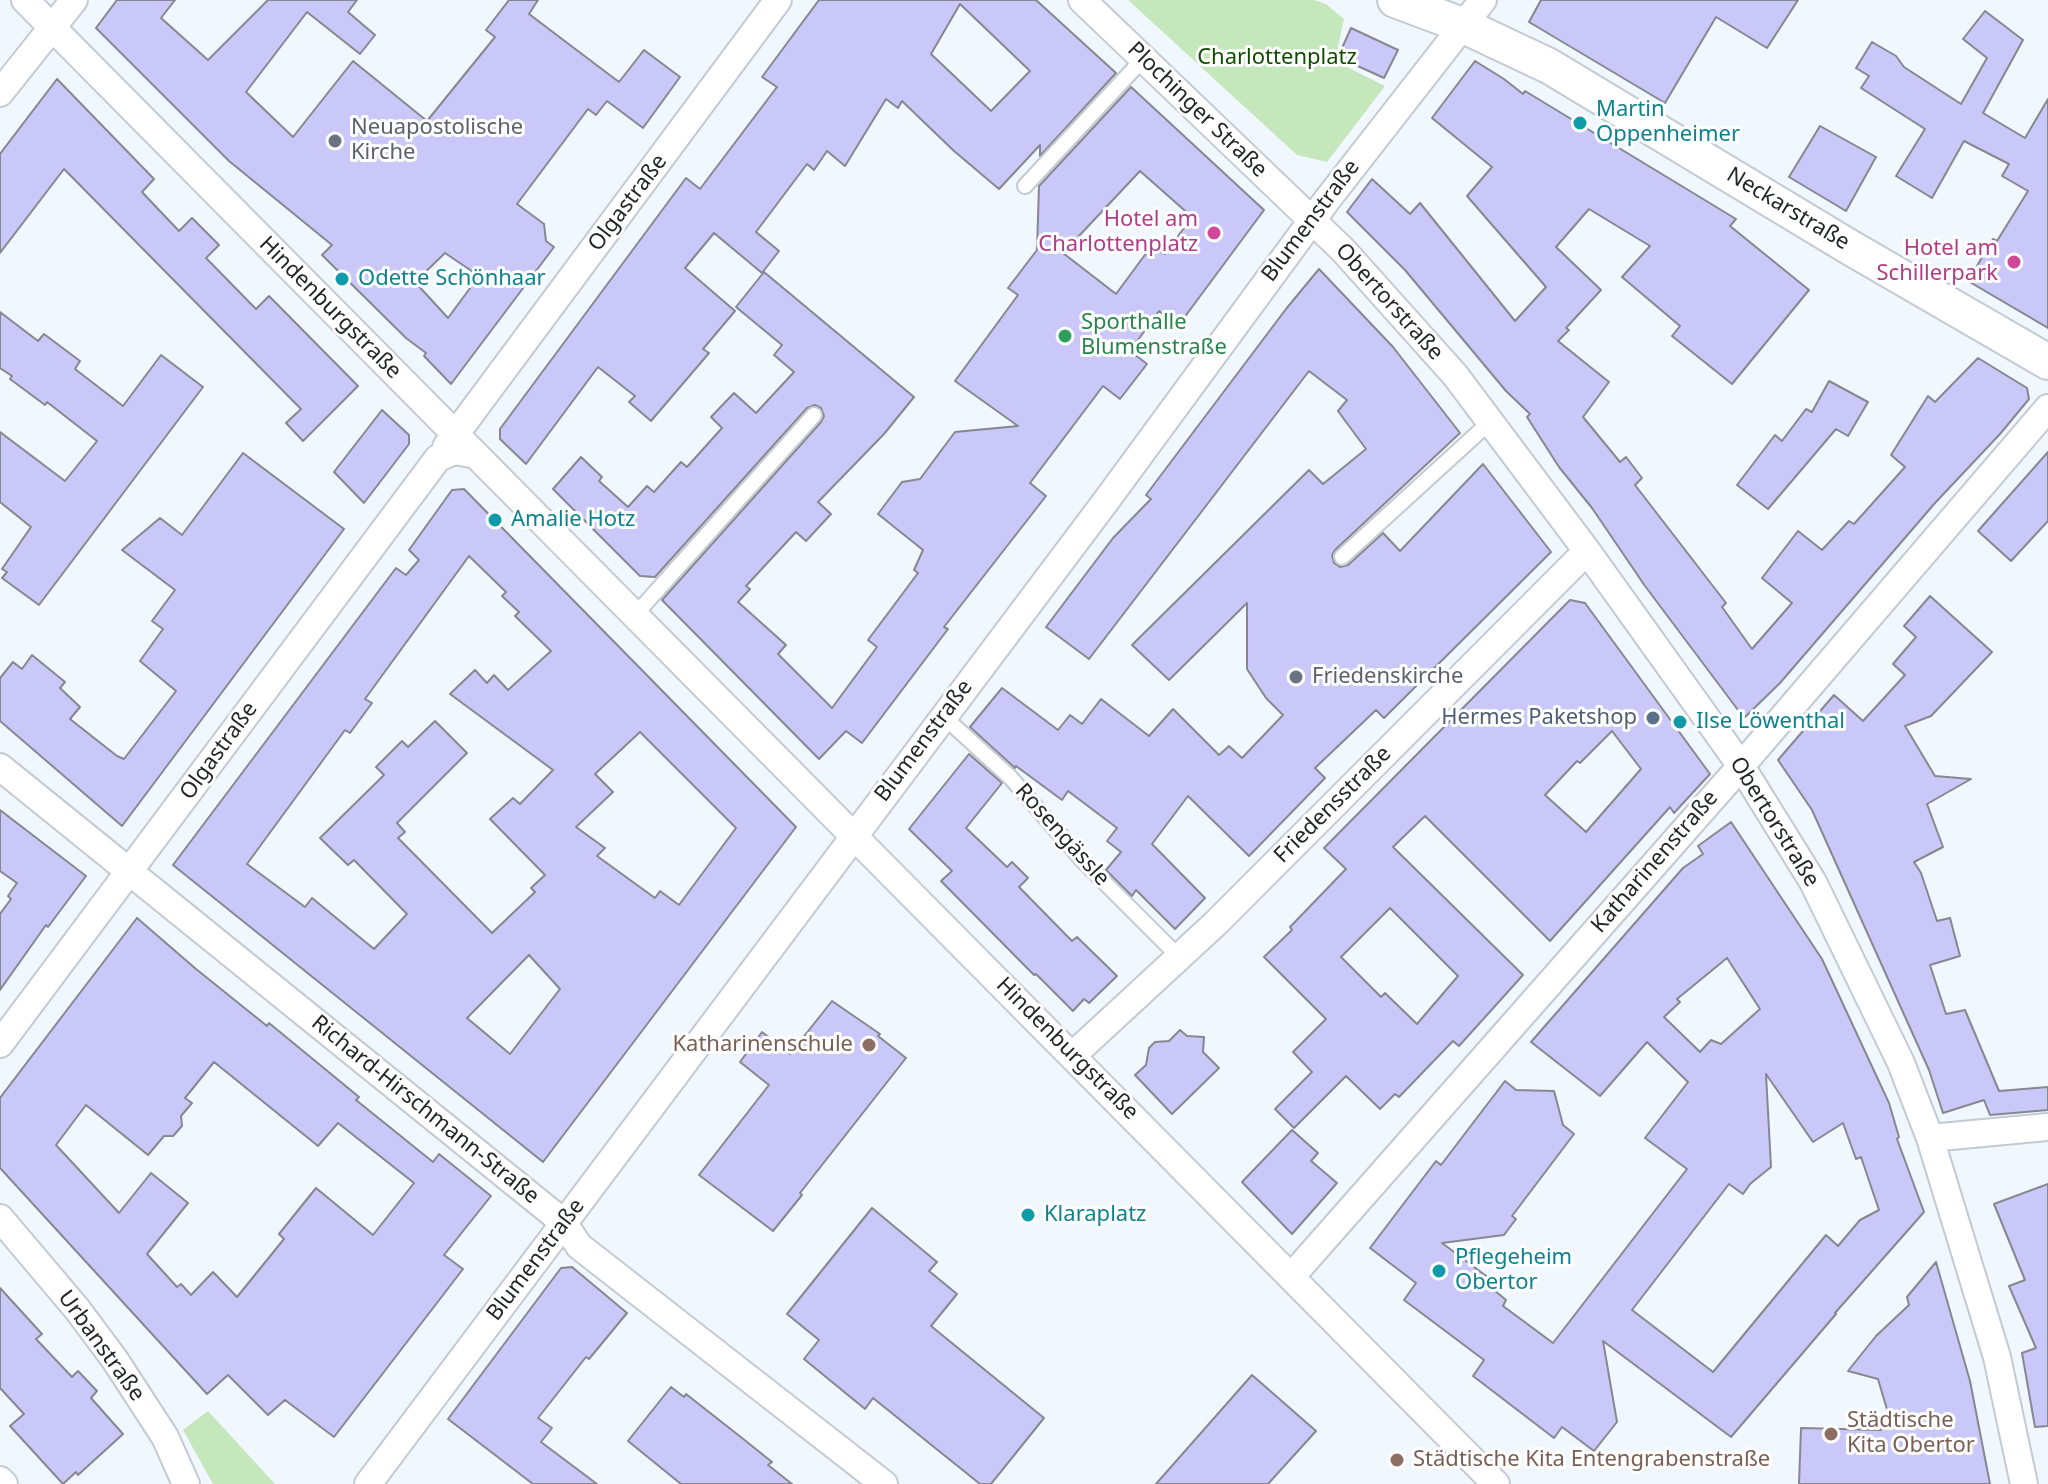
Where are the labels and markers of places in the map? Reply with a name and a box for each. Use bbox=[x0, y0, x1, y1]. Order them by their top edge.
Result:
place label: Martin Oppenheimer bbox=[1596, 97, 1740, 148]
marker: Martin Oppenheimer bbox=[1571, 114, 1589, 132]
place label: Neuapostolische Kirche bbox=[351, 115, 523, 166]
marker: Neuapostolische Kirche bbox=[326, 132, 344, 150]
place label: Hotel am Charlottenplatz bbox=[1038, 207, 1198, 258]
marker: Hotel am Charlottenplatz bbox=[1205, 224, 1223, 242]
place label: Hotel am Schillerpark bbox=[1877, 236, 1998, 288]
marker: Hotel am Schillerpark bbox=[2005, 253, 2023, 271]
place label: Odette Schönhaar bbox=[358, 266, 546, 292]
marker: Odette Schönhaar bbox=[333, 270, 351, 288]
place label: Sporthalle Blumenstraße bbox=[1081, 310, 1227, 362]
marker: Sporthalle Blumenstraße bbox=[1056, 327, 1074, 345]
place label: Amalie Hotz bbox=[511, 507, 635, 533]
marker: Amalie Hotz bbox=[486, 511, 504, 529]
place label: Friedenskirche bbox=[1312, 664, 1463, 690]
marker: Friedenskirche bbox=[1287, 668, 1305, 686]
place label: Hermes Paketshop bbox=[1441, 705, 1637, 731]
marker: Hermes Paketshop bbox=[1644, 709, 1662, 727]
place label: Ilse Löwenthal bbox=[1696, 709, 1845, 735]
marker: Ilse Löwenthal bbox=[1671, 713, 1689, 731]
place label: Katharinenschule bbox=[672, 1032, 853, 1058]
marker: Katharinenschule bbox=[860, 1036, 878, 1054]
place label: Klaraplatz bbox=[1044, 1202, 1146, 1228]
marker: Klaraplatz bbox=[1019, 1206, 1037, 1224]
place label: Pflegeheim Obertor bbox=[1455, 1245, 1572, 1296]
marker: Pflegeheim Obertor bbox=[1430, 1262, 1448, 1280]
place label: Städtische Kita Obertor bbox=[1847, 1408, 1975, 1460]
marker: Städtische Kita Obertor bbox=[1822, 1425, 1840, 1443]
place label: Städtische Kita Entengrabenstraße bbox=[1413, 1447, 1770, 1473]
marker: Städtische Kita Entengrabenstraße bbox=[1388, 1451, 1406, 1469]

